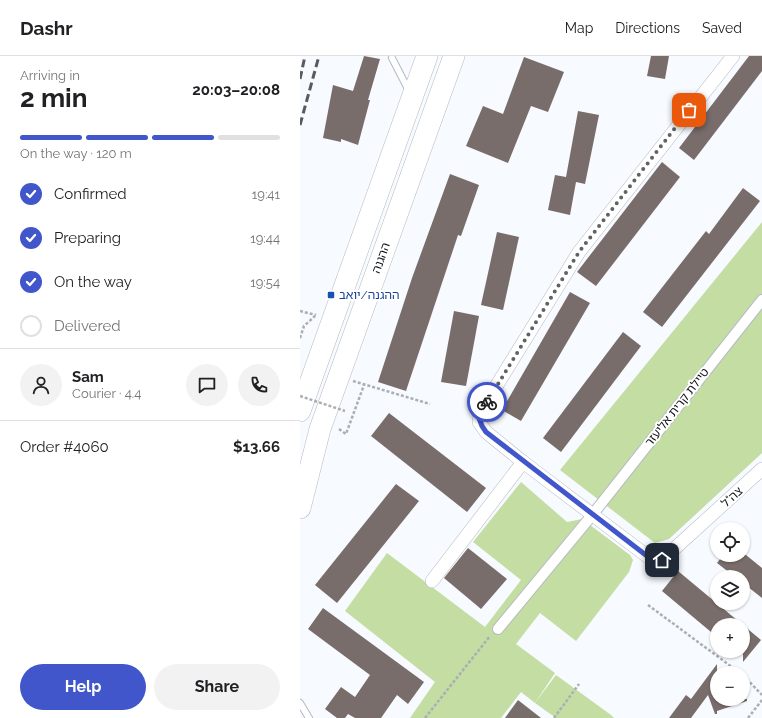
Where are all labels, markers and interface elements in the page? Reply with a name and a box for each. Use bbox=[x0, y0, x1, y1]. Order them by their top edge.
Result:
text: Dashr bbox=[20, 17, 73, 39]
text: Map bbox=[565, 20, 593, 36]
text: Directions bbox=[615, 20, 680, 36]
text: Saved bbox=[702, 20, 742, 36]
text: Arriving in bbox=[20, 68, 80, 83]
text: 20:03–20:08 bbox=[192, 81, 280, 99]
text: 2 min bbox=[20, 83, 87, 113]
pin bbox=[672, 93, 706, 127]
icon: bag bbox=[678, 99, 700, 121]
text: On the way · 120 m bbox=[20, 146, 132, 161]
icon: check bbox=[20, 183, 42, 205]
text: Confirmed bbox=[54, 185, 127, 203]
text: 19:41 bbox=[252, 187, 280, 202]
icon: check bbox=[20, 227, 42, 249]
text: Preparing bbox=[54, 229, 121, 247]
text: 19:44 bbox=[250, 231, 280, 246]
street label: ההגנה bbox=[369, 241, 393, 275]
icon: check bbox=[20, 271, 42, 293]
text: On the way bbox=[54, 273, 132, 291]
text: 19:54 bbox=[250, 275, 280, 290]
place label: ההגנה/יואב bbox=[339, 288, 399, 302]
marker: ההגנה/יואב bbox=[326, 290, 336, 300]
text: Delivered bbox=[54, 317, 121, 335]
button: person bbox=[20, 364, 62, 406]
button: chat bbox=[186, 364, 228, 406]
button: phone bbox=[238, 364, 280, 406]
street label: טיילת קרית אליעזר bbox=[642, 365, 712, 449]
text: Sam bbox=[72, 368, 104, 386]
courier bbox=[467, 382, 507, 422]
text: Courier · 4.4 bbox=[72, 386, 141, 401]
icon: bike bbox=[476, 391, 498, 413]
text: Order #4060 bbox=[20, 438, 109, 456]
text: $13.66 bbox=[233, 438, 280, 456]
street label: צה"ל bbox=[718, 484, 746, 510]
map controls bbox=[710, 522, 750, 706]
button: locate bbox=[710, 522, 750, 562]
pin bbox=[645, 543, 679, 577]
icon: home bbox=[651, 549, 673, 571]
button: layers bbox=[710, 570, 750, 610]
button: + bbox=[710, 618, 750, 658]
button: Help bbox=[20, 664, 146, 710]
button: Share bbox=[154, 664, 280, 710]
button: − bbox=[710, 666, 750, 706]

